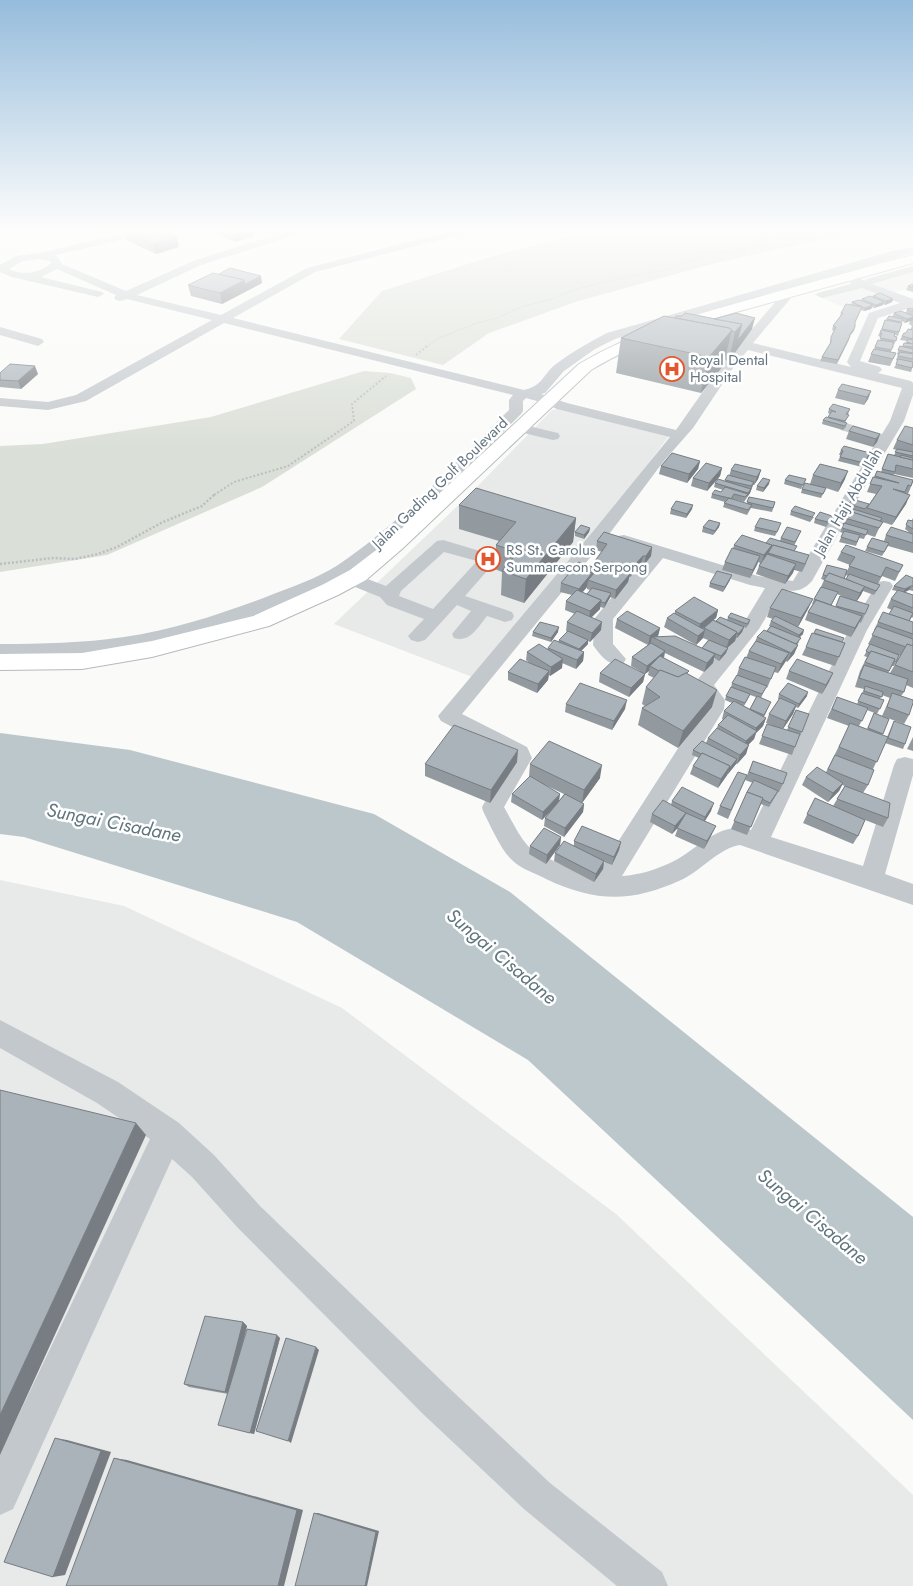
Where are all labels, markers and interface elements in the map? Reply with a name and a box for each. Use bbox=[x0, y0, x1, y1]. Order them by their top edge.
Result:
place label: Royal Dental Hospital bbox=[690, 349, 768, 388]
hospital icon: Royal Dental Hospital bbox=[659, 356, 685, 382]
street label: Jalan Gading Golf Boulevard bbox=[366, 412, 513, 555]
street label: Jalan Haji Abdullah bbox=[807, 444, 888, 562]
place label: RS St. Carolus Summarecon Serpong bbox=[506, 539, 647, 578]
hospital icon: RS St. Carolus Summarecon Serpong bbox=[475, 546, 501, 572]
water label: Sungai Cisadane bbox=[44, 796, 184, 849]
water label: Sungai Cisadane bbox=[441, 902, 563, 1011]
water label: Sungai Cisadane bbox=[752, 1162, 874, 1271]

